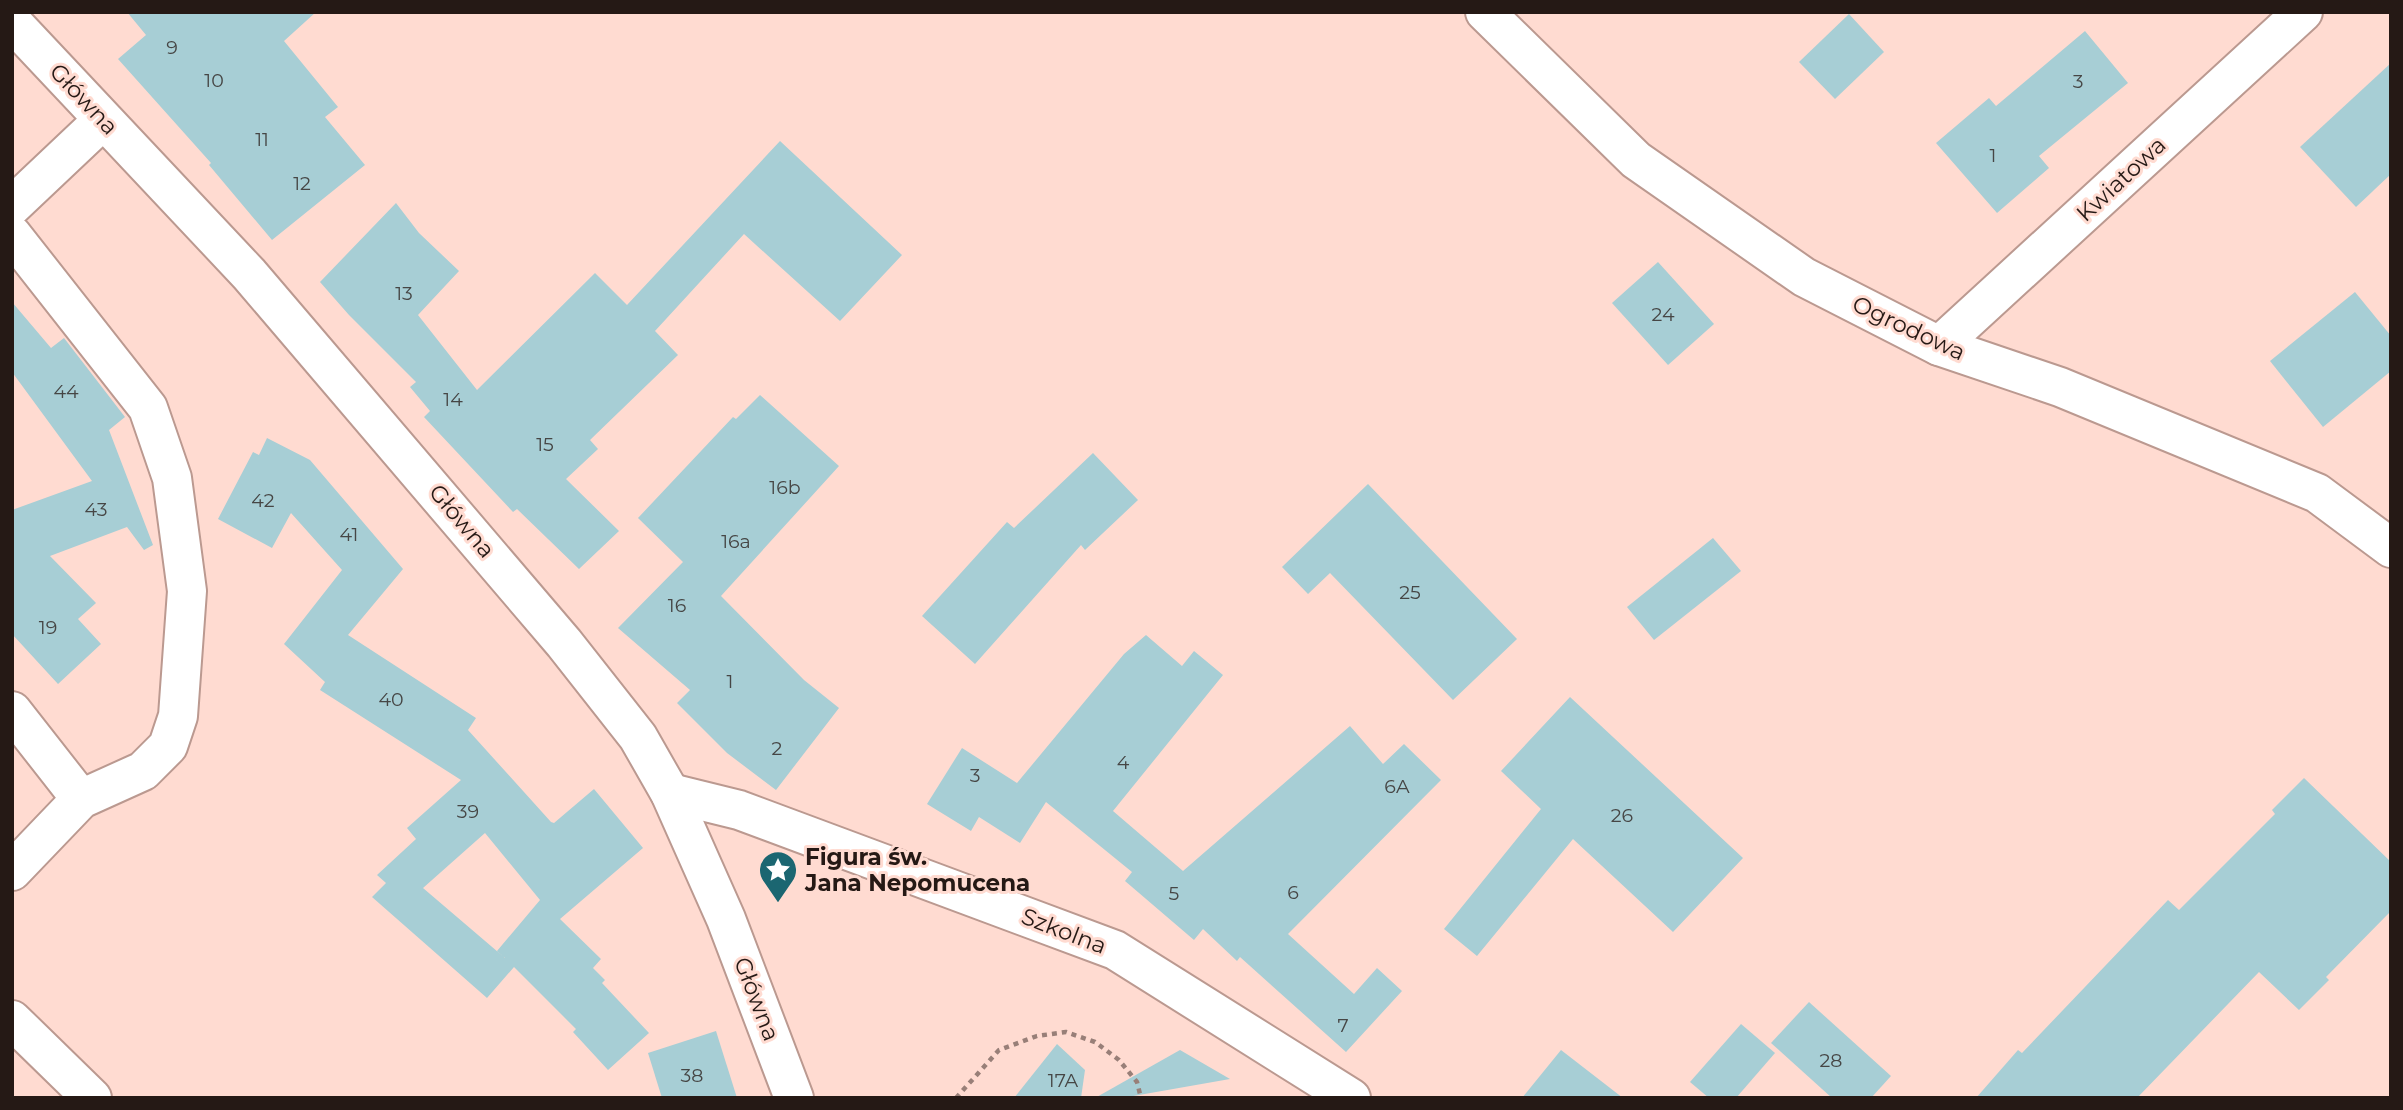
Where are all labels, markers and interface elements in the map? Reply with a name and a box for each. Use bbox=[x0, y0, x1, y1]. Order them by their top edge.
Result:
house number: 9 bbox=[166, 36, 178, 59]
street label: Główna bbox=[44, 57, 124, 141]
house number: 10 bbox=[204, 69, 224, 92]
house number: 3 bbox=[2073, 70, 2083, 93]
house number: 11 bbox=[255, 128, 269, 151]
street label: Kwiatowa bbox=[2071, 131, 2171, 227]
house number: 1 bbox=[1990, 144, 1996, 167]
house number: 12 bbox=[293, 172, 311, 195]
house number: 13 bbox=[395, 282, 413, 305]
street label: Ogrodowa bbox=[1848, 290, 1970, 366]
house number: 24 bbox=[1652, 303, 1675, 326]
house number: 44 bbox=[53, 380, 79, 403]
house number: 14 bbox=[443, 388, 463, 411]
house number: 15 bbox=[536, 433, 554, 456]
house number: 16b bbox=[769, 476, 801, 499]
street label: Główna bbox=[423, 478, 501, 564]
house number: 42 bbox=[251, 489, 275, 512]
house number: 43 bbox=[85, 498, 108, 521]
house number: 41 bbox=[340, 523, 358, 546]
house number: 16a bbox=[721, 530, 751, 553]
house number: 25 bbox=[1399, 581, 1421, 604]
house number: 16 bbox=[668, 594, 686, 617]
house number: 19 bbox=[39, 616, 57, 639]
house number: 1 bbox=[727, 670, 733, 693]
house number: 40 bbox=[378, 688, 404, 711]
house number: 2 bbox=[772, 737, 783, 760]
house number: 4 bbox=[1117, 751, 1130, 774]
house number: 3 bbox=[970, 764, 980, 787]
house number: 6A bbox=[1384, 775, 1410, 798]
house number: 39 bbox=[457, 800, 479, 823]
house number: 26 bbox=[1611, 804, 1633, 827]
place label: Figura św. Jana Nepomucena bbox=[804, 843, 1030, 897]
place icon: Figura św. Jana Nepomucena bbox=[757, 849, 799, 904]
house number: 6 bbox=[1287, 881, 1299, 904]
house number: 5 bbox=[1169, 882, 1180, 905]
street label: Szkolna bbox=[1017, 902, 1111, 960]
street label: Główna bbox=[728, 953, 786, 1045]
house number: 7 bbox=[1337, 1014, 1349, 1037]
house number: 28 bbox=[1820, 1049, 1842, 1072]
house number: 38 bbox=[681, 1064, 703, 1087]
house number: 17A bbox=[1048, 1069, 1079, 1092]

